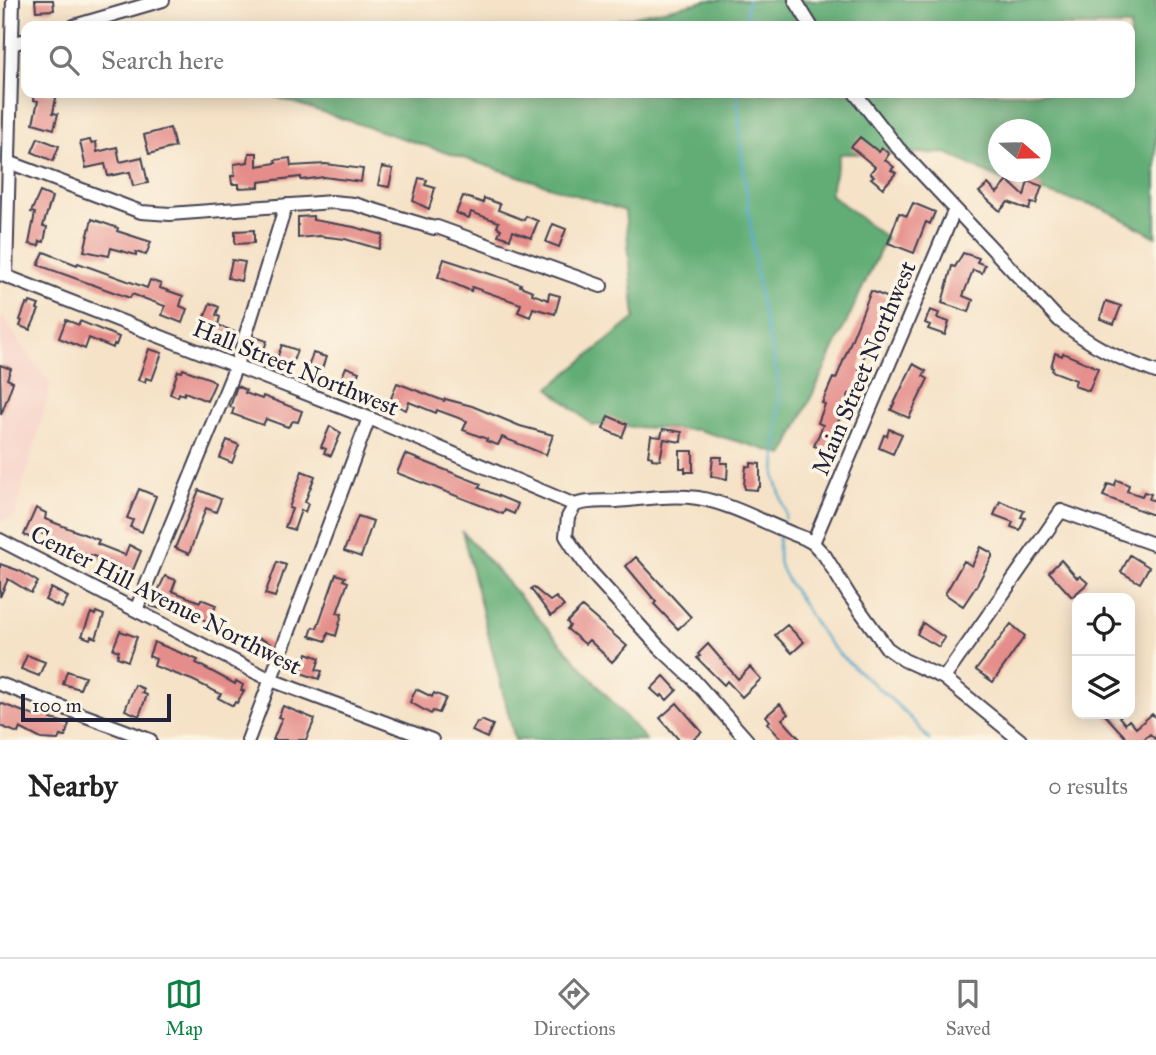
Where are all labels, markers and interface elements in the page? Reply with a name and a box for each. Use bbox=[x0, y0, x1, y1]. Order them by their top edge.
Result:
search box bbox=[21, 21, 1135, 98]
icon: search bbox=[45, 41, 83, 79]
text: Search here bbox=[101, 44, 224, 76]
north arrow bbox=[988, 119, 1051, 182]
street label: Main Street Northwest bbox=[805, 256, 923, 480]
street label: Hall Street Northwest bbox=[189, 313, 404, 423]
street label: Center Hill Avenue Northwest bbox=[25, 519, 307, 682]
map controls bbox=[1072, 593, 1135, 719]
button: locate bbox=[1072, 593, 1135, 656]
button: layers bbox=[1072, 656, 1135, 719]
scale bar bbox=[21, 691, 172, 723]
text: 100 m bbox=[32, 694, 82, 717]
text: Nearby bbox=[28, 768, 118, 804]
text: 0 results bbox=[1048, 772, 1128, 800]
tab: Map bbox=[165, 975, 203, 1040]
tab: Directions bbox=[533, 975, 615, 1040]
tab: Saved bbox=[946, 975, 991, 1040]

